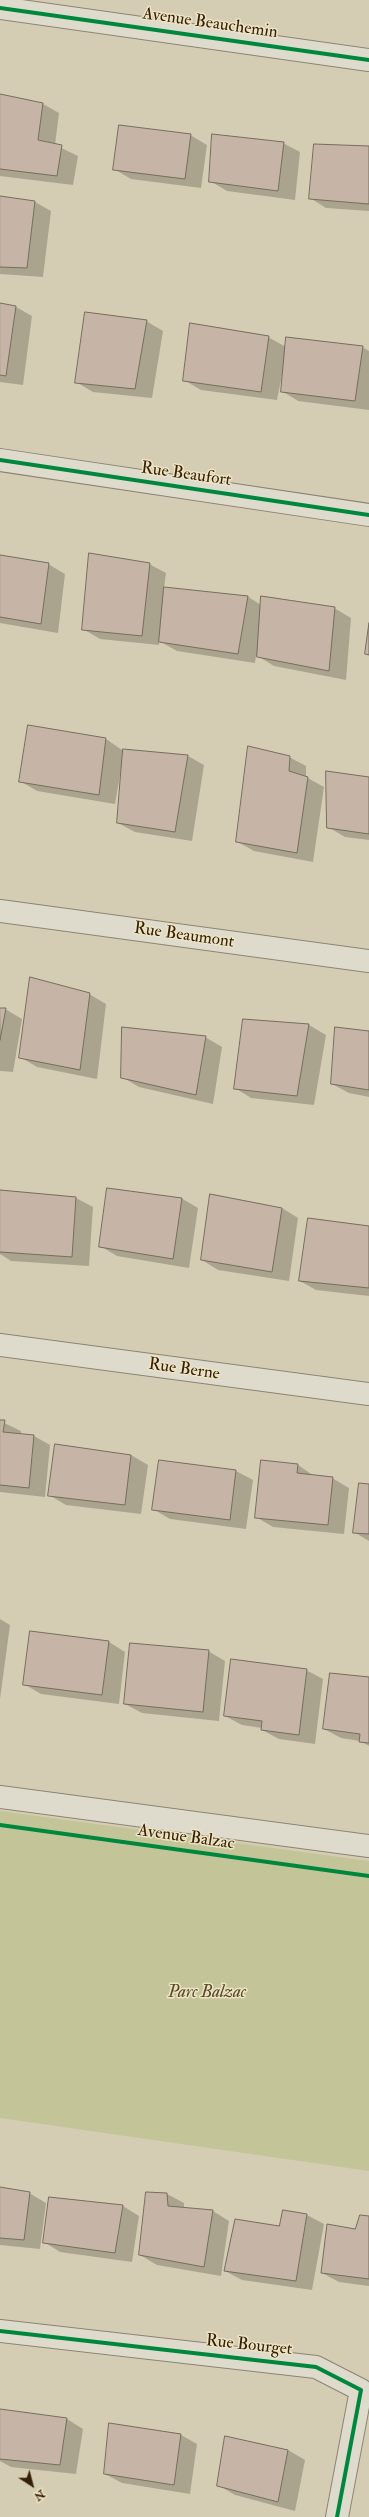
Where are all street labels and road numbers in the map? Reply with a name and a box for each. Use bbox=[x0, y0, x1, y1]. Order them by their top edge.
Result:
street label: Avenue Beauchemin bbox=[141, 4, 279, 44]
street label: Rue Beaufort bbox=[140, 459, 232, 491]
street label: Rue Beaumont bbox=[133, 919, 235, 953]
street label: Rue Berne bbox=[147, 1355, 221, 1385]
street label: Avenue Balzac bbox=[136, 1821, 236, 1855]
street label: Rue Bourget bbox=[205, 2331, 293, 2361]

